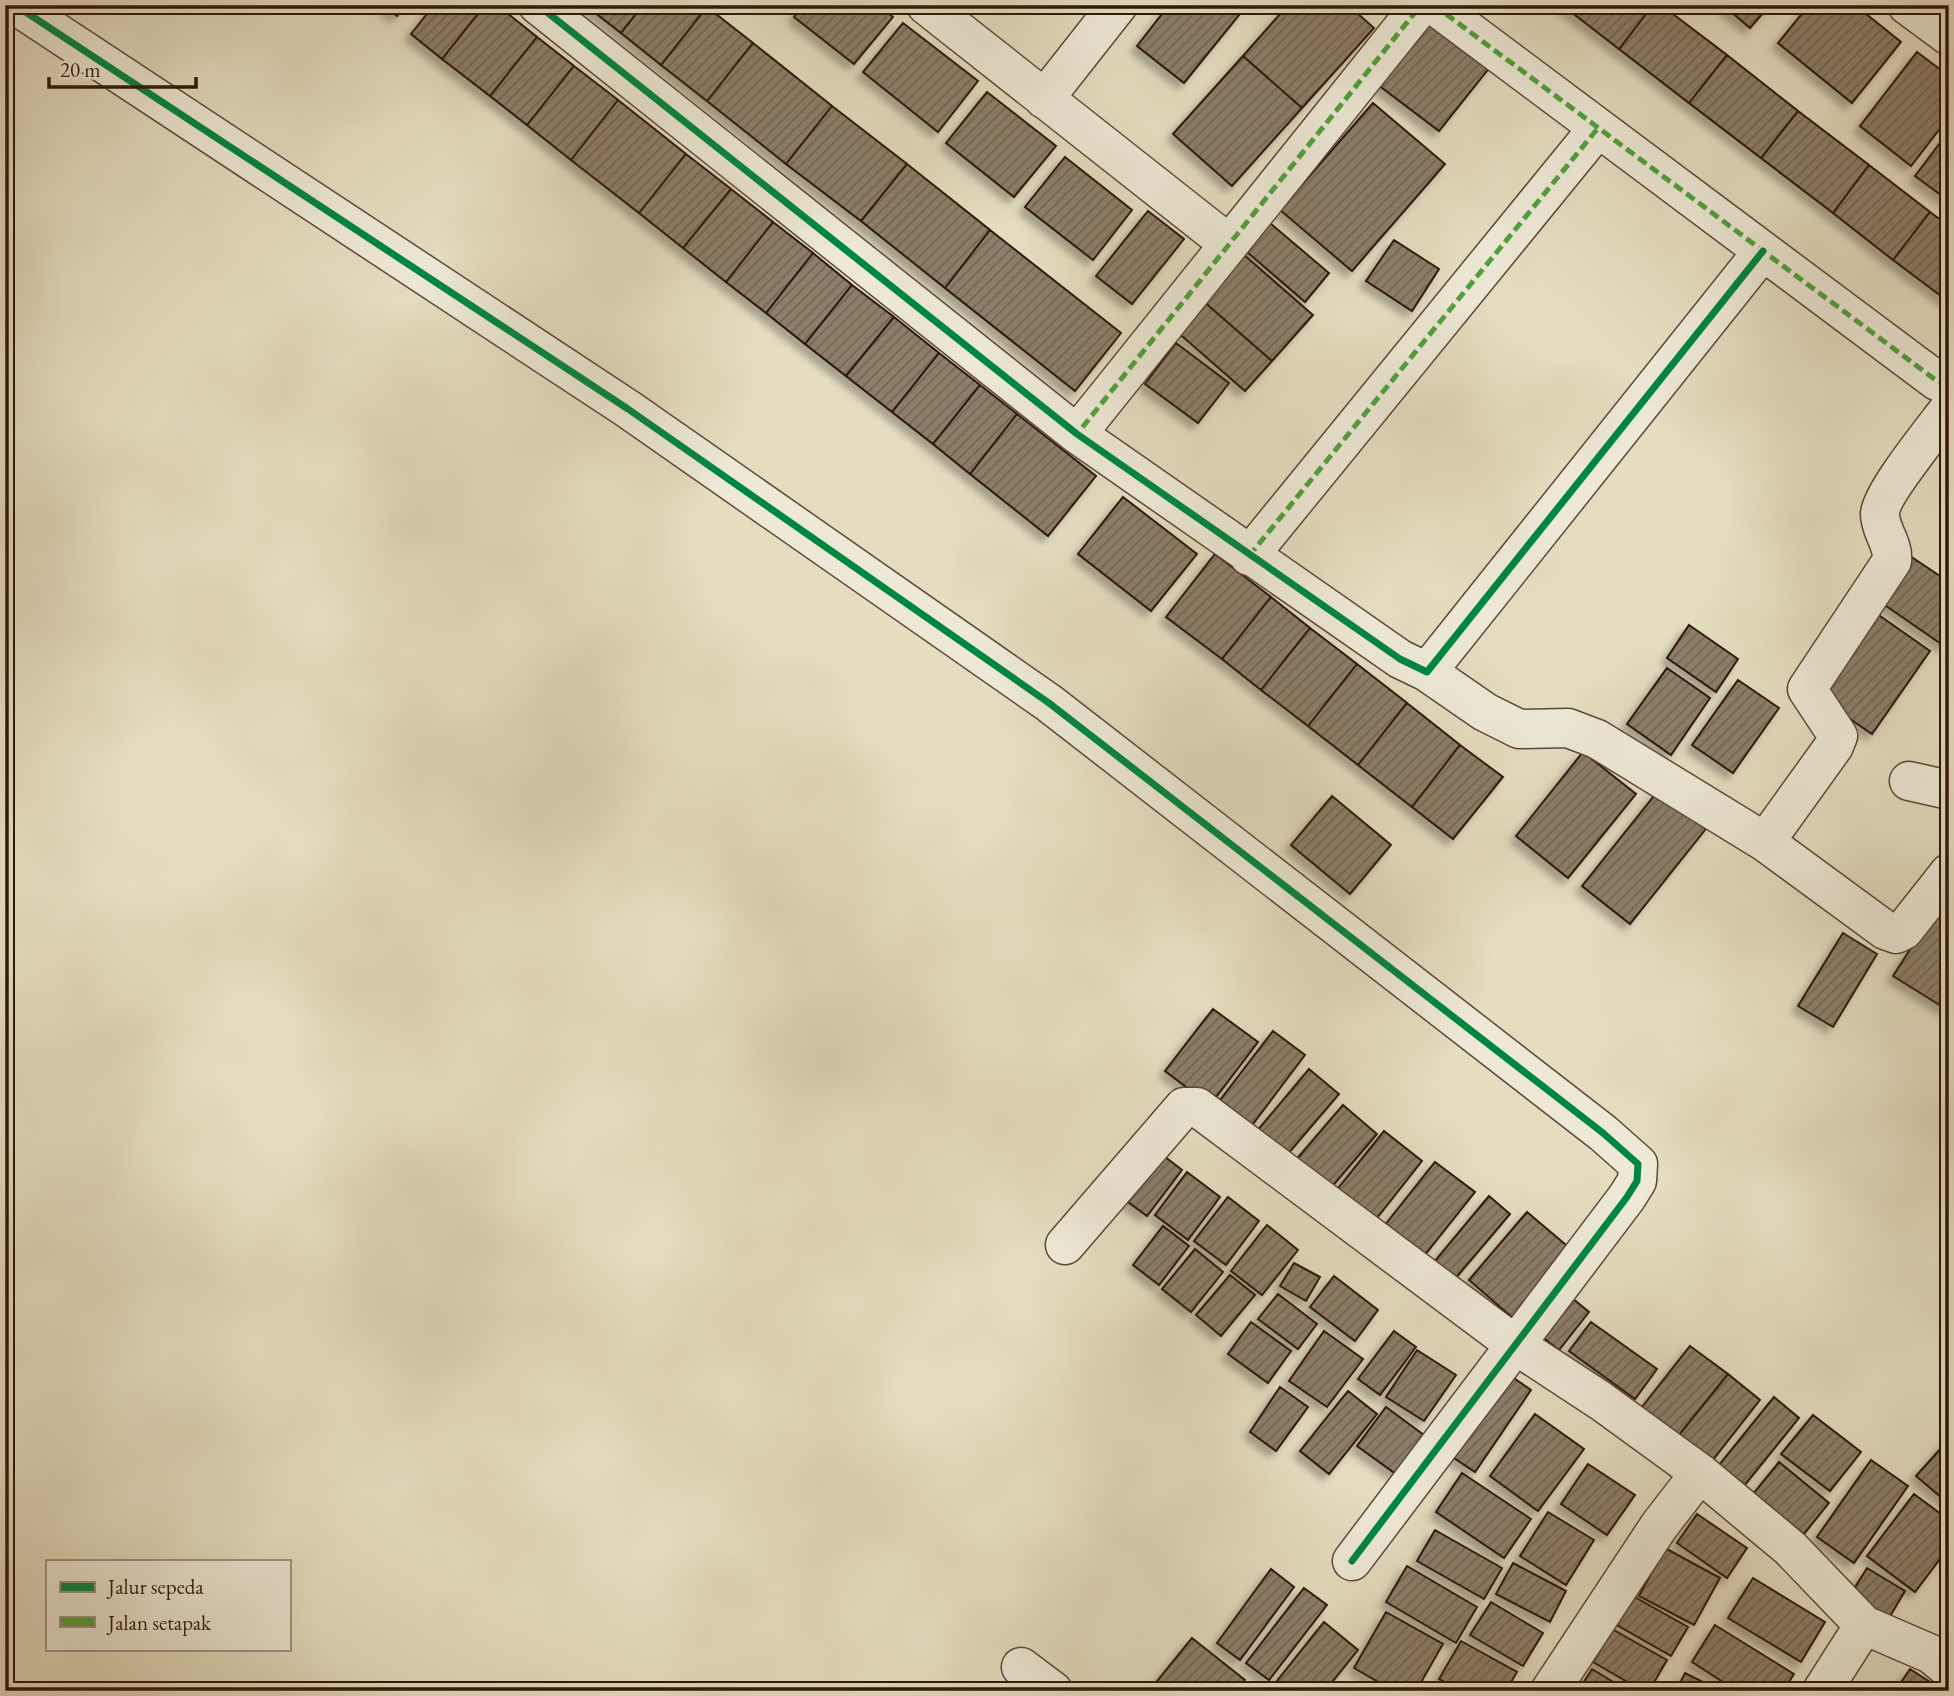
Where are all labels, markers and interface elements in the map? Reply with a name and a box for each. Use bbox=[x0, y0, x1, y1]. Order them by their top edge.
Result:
scale bar bbox=[49, 46, 196, 90]
text: 20 m bbox=[60, 56, 101, 83]
legend bbox=[46, 1560, 290, 1650]
text: Jalur sepeda bbox=[106, 1573, 204, 1600]
text: Jalan setapak bbox=[106, 1609, 212, 1636]

